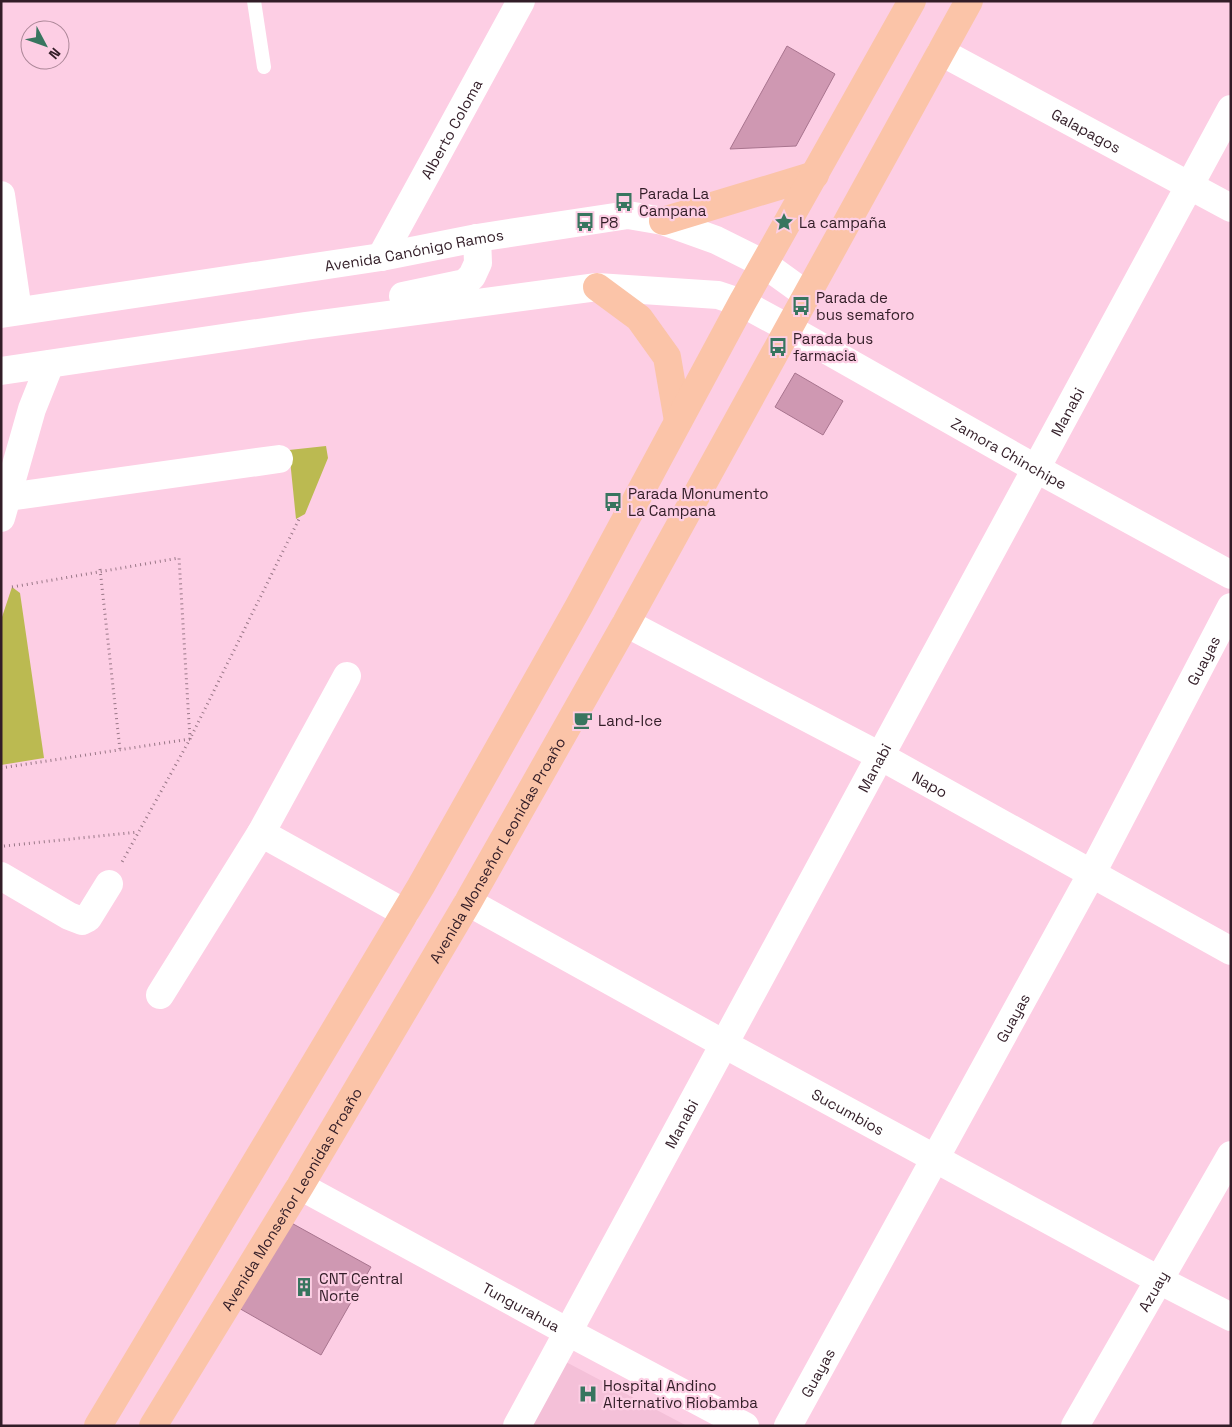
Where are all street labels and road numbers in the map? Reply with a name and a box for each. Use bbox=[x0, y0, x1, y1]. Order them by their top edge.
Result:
street label: Alberto Coloma bbox=[416, 76, 486, 182]
street label: Galapagos bbox=[1048, 104, 1124, 157]
street label: Avenida Canónigo Ramos bbox=[323, 225, 505, 275]
street label: Manabi bbox=[1046, 384, 1088, 439]
street label: Zamora Chinchipe bbox=[948, 413, 1070, 493]
street label: Guayas bbox=[1182, 632, 1224, 688]
street label: Avenida Monseñor Leonidas Proaño bbox=[425, 734, 569, 966]
street label: Manabi bbox=[853, 740, 895, 795]
street label: Napo bbox=[909, 766, 951, 801]
street label: Guayas bbox=[991, 990, 1034, 1046]
street label: Avenida Monseñor Leonidas Proaño bbox=[217, 1084, 366, 1314]
street label: Sucumbios bbox=[808, 1084, 888, 1139]
street label: Manabi bbox=[660, 1096, 702, 1151]
street label: Azuay bbox=[1134, 1267, 1172, 1315]
street label: Tungurahua bbox=[479, 1278, 564, 1336]
street label: Guayas bbox=[796, 1345, 839, 1400]

